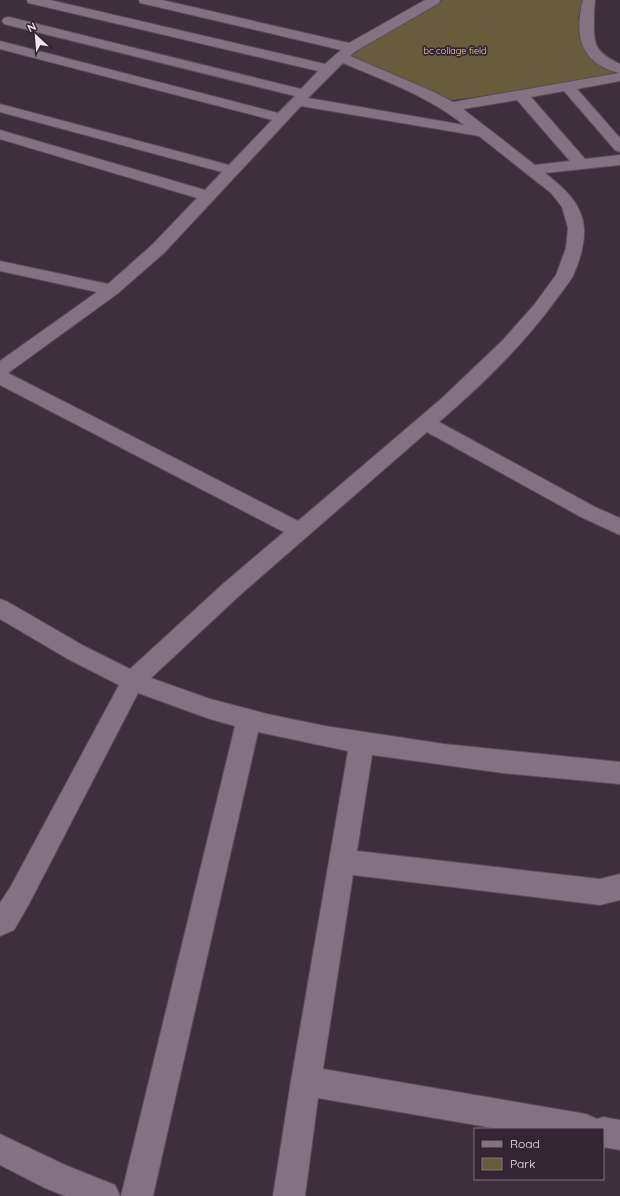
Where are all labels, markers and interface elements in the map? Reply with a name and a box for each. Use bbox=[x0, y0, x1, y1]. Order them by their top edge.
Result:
north arrow bbox=[16, 16, 56, 56]
text: N bbox=[25, 19, 38, 35]
park label: bc collage field bbox=[424, 45, 486, 56]
legend bbox=[474, 1128, 604, 1180]
text: Road bbox=[510, 1136, 540, 1151]
text: Park bbox=[510, 1156, 535, 1171]

